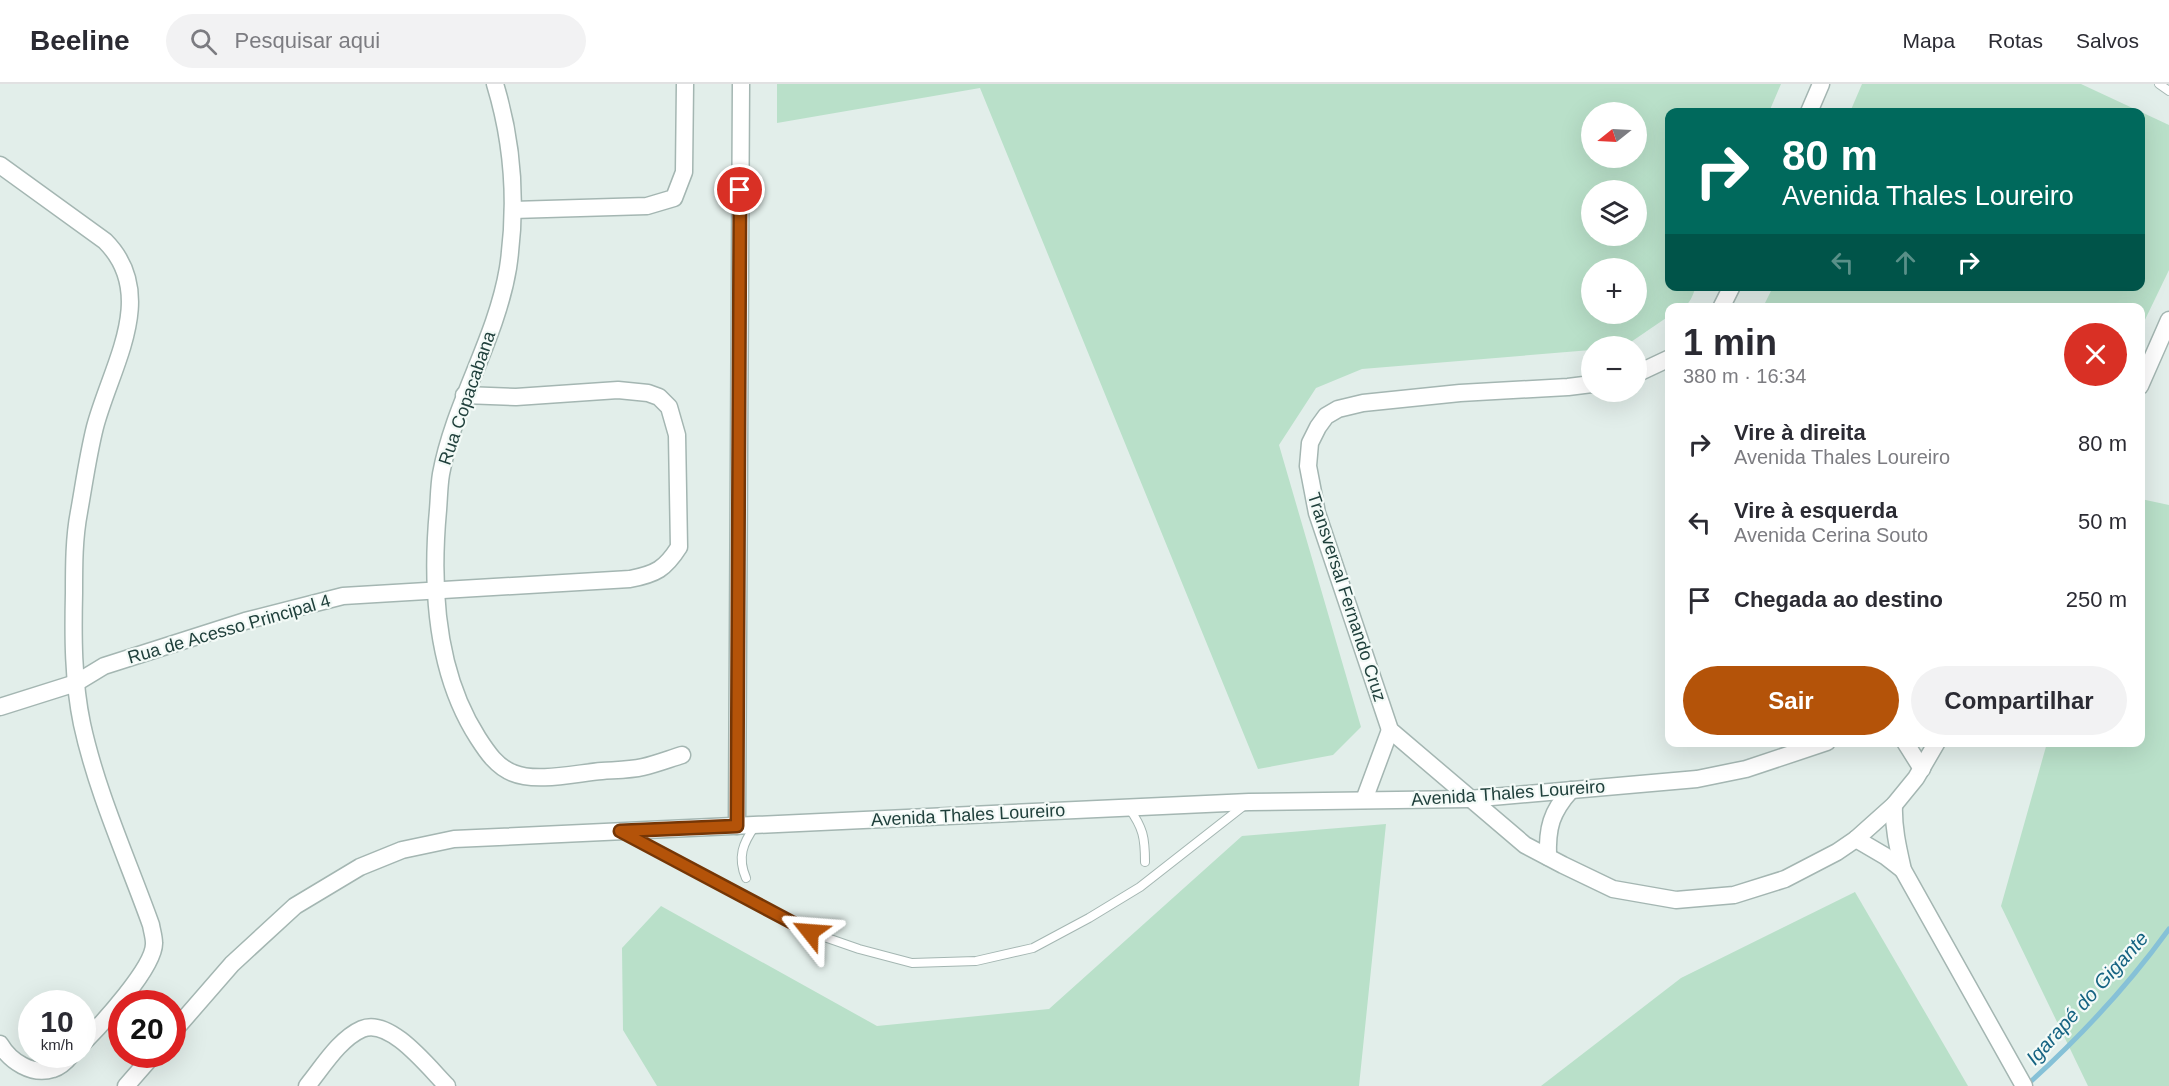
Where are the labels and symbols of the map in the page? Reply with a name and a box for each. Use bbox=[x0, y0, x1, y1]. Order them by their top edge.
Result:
north arrow bbox=[1581, 102, 1647, 168]
pin bbox=[714, 164, 765, 215]
street label: Rua Copacabana bbox=[435, 328, 500, 467]
street label: Transversal Fernando Cruz bbox=[1304, 490, 1390, 704]
street label: Rua de Acesso Principal 4 bbox=[125, 590, 333, 668]
street label: Avenida Thales Loureiro bbox=[1410, 776, 1606, 810]
street label: Avenida Thales Loureiro bbox=[870, 800, 1066, 830]
position arrow bbox=[778, 900, 842, 964]
water label: Igarapé do Gigante bbox=[2022, 927, 2152, 1069]
speed limit sign: 20 bbox=[108, 990, 186, 1068]

